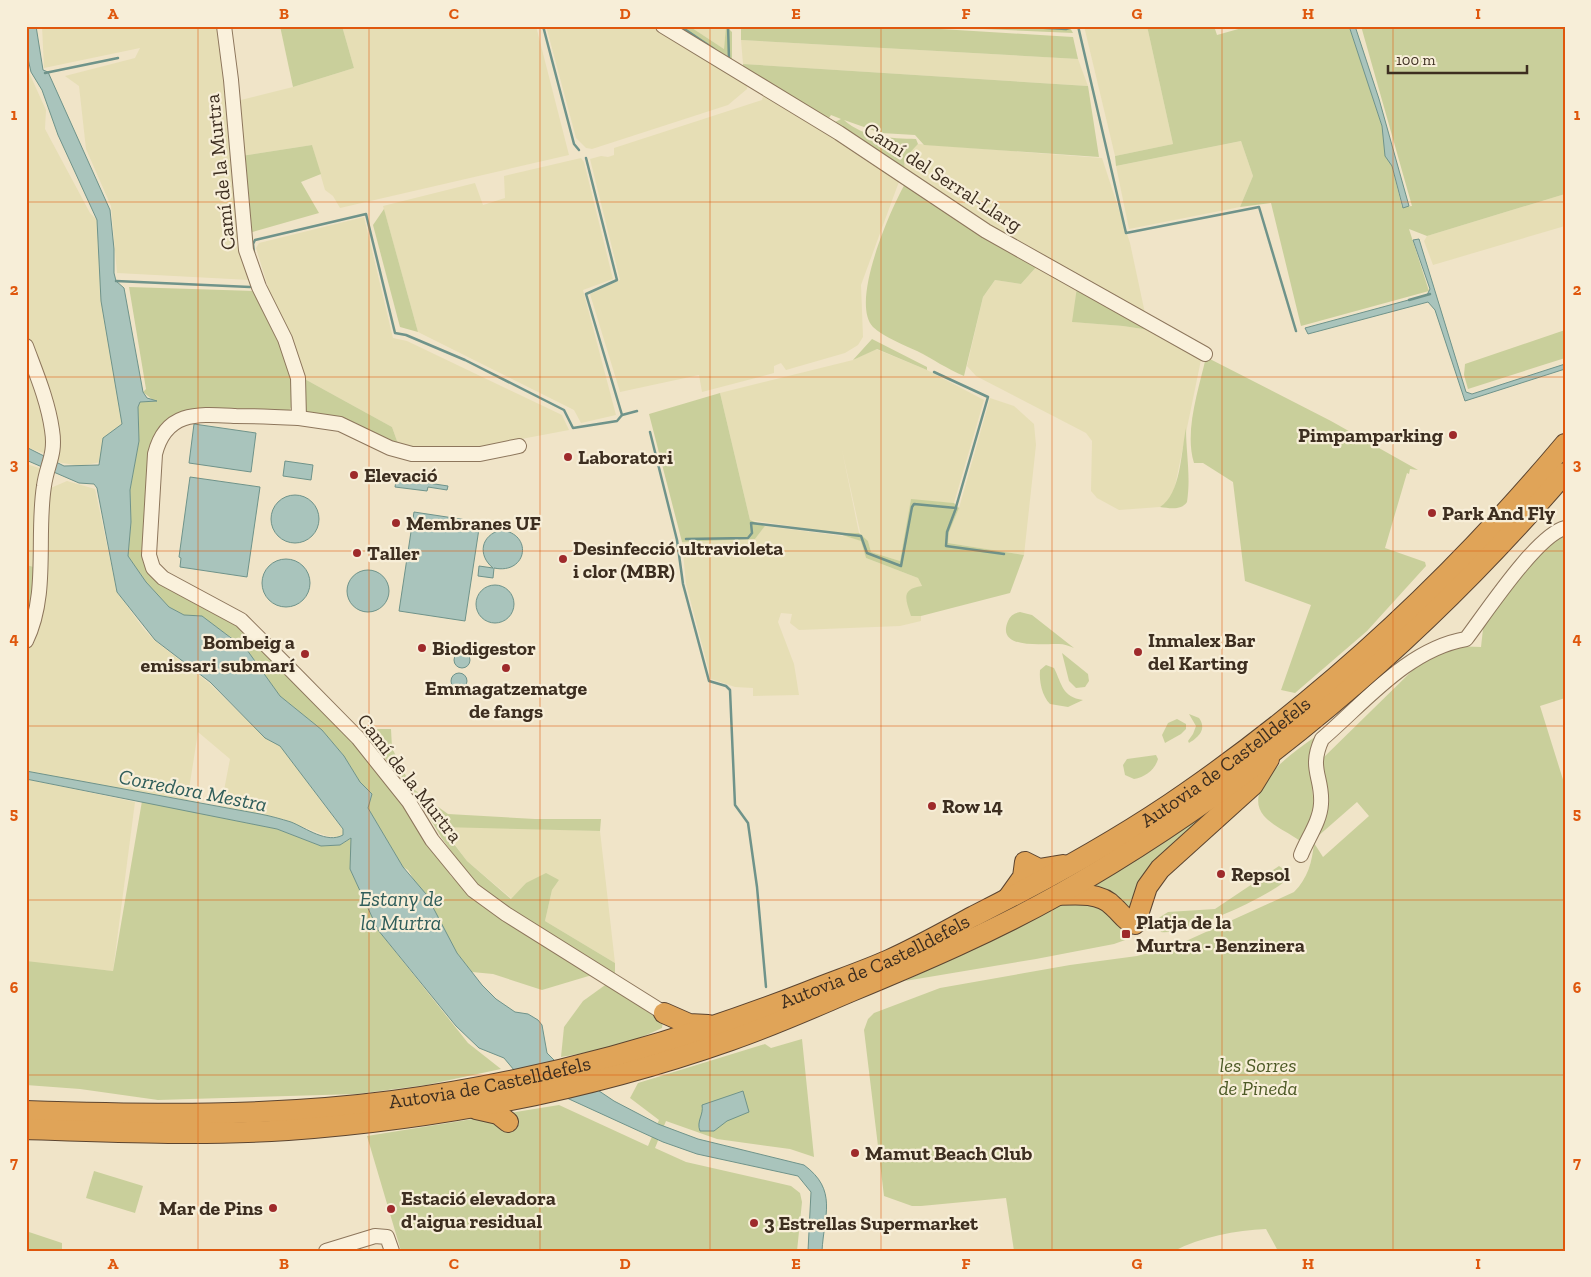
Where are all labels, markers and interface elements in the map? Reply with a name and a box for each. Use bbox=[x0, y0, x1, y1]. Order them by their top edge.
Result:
text: A bbox=[108, 4, 119, 23]
text: B bbox=[279, 4, 289, 23]
text: C bbox=[449, 4, 459, 23]
text: D bbox=[619, 4, 631, 23]
text: E bbox=[791, 4, 801, 23]
text: F bbox=[961, 4, 971, 23]
text: G bbox=[1132, 4, 1143, 23]
text: H bbox=[1302, 4, 1314, 23]
text: I bbox=[1475, 4, 1481, 23]
scale bar bbox=[1388, 42, 1527, 74]
text: 100 m bbox=[1396, 51, 1435, 69]
street label: Camí de la Murtra bbox=[200, 92, 240, 251]
text: 1 bbox=[11, 105, 18, 124]
text: 1 bbox=[1574, 105, 1581, 124]
street label: Camí del Serral-Llarg bbox=[860, 117, 1026, 237]
text: 2 bbox=[10, 280, 19, 299]
text: 2 bbox=[1573, 280, 1582, 299]
place label: Pimpamparking bbox=[1298, 423, 1444, 447]
marker: Pimpamparking bbox=[1447, 429, 1459, 441]
place label: Laboratori bbox=[578, 445, 673, 469]
marker: Laboratori bbox=[562, 451, 574, 463]
text: 3 bbox=[10, 455, 19, 474]
text: 3 bbox=[1573, 455, 1582, 474]
place label: Elevació bbox=[364, 463, 438, 487]
marker: Elevació bbox=[348, 469, 360, 481]
place label: Park And Fly bbox=[1442, 501, 1555, 525]
marker: Park And Fly bbox=[1426, 507, 1438, 519]
place label: Membranes UF bbox=[406, 511, 541, 535]
marker: Membranes UF bbox=[390, 517, 402, 529]
place label: Desinfecció ultravioleta i clor (MBR) bbox=[573, 536, 783, 583]
place label: Taller bbox=[367, 541, 420, 565]
marker: Taller bbox=[351, 547, 363, 559]
marker: Desinfecció ultravioleta i clor (MBR) bbox=[557, 553, 569, 565]
place label: Inmalex Bar del Karting bbox=[1148, 628, 1256, 675]
text: 4 bbox=[9, 629, 19, 648]
text: 4 bbox=[1572, 629, 1582, 648]
place label: Bombeig a emissari submarí bbox=[140, 630, 295, 677]
place label: Biodigestor bbox=[432, 636, 536, 660]
marker: Biodigestor bbox=[416, 642, 428, 654]
marker: Inmalex Bar del Karting bbox=[1132, 646, 1144, 658]
marker: Bombeig a emissari submarí bbox=[299, 648, 311, 660]
marker: Emmagatzematge de fangs bbox=[500, 662, 512, 674]
place label: Emmagatzematge de fangs bbox=[425, 676, 587, 723]
street label: Autovia de Castelldefels bbox=[1136, 691, 1315, 832]
street label: Camí de la Murtra bbox=[352, 709, 468, 847]
water label: Corredora Mestra bbox=[117, 763, 269, 817]
place label: Row 14 bbox=[942, 794, 1003, 818]
marker: Row 14 bbox=[926, 800, 938, 812]
text: 5 bbox=[10, 804, 18, 823]
text: 5 bbox=[1573, 804, 1581, 823]
place label: Repsol bbox=[1231, 862, 1290, 886]
marker: Repsol bbox=[1215, 868, 1227, 880]
water label: Estany de la Murtra bbox=[359, 886, 443, 935]
street label: Autovia de Castelldefels bbox=[776, 909, 974, 1013]
place label: Platja de la Murtra - Benzinera bbox=[1136, 910, 1305, 957]
marker: Platja de la Murtra - Benzinera bbox=[1120, 928, 1132, 940]
text: 6 bbox=[10, 978, 19, 997]
text: 6 bbox=[1573, 978, 1582, 997]
street label: Autovia de Castelldefels bbox=[387, 1051, 593, 1113]
park label: les Sorres de Pineda bbox=[1218, 1053, 1298, 1100]
place label: Mamut Beach Club bbox=[865, 1141, 1032, 1165]
marker: Mamut Beach Club bbox=[849, 1147, 861, 1159]
text: 7 bbox=[10, 1153, 18, 1172]
text: 7 bbox=[1573, 1153, 1581, 1172]
place label: Estació elevadora d'aigua residual bbox=[401, 1186, 556, 1233]
place label: Mar de Pins bbox=[159, 1196, 263, 1220]
marker: Mar de Pins bbox=[267, 1202, 279, 1214]
marker: Estació elevadora d'aigua residual bbox=[385, 1203, 397, 1215]
place label: 3 Estrellas Supermarket bbox=[764, 1211, 979, 1235]
marker: 3 Estrellas Supermarket bbox=[748, 1217, 760, 1229]
text: A bbox=[108, 1254, 119, 1273]
text: B bbox=[279, 1254, 289, 1273]
text: C bbox=[449, 1254, 459, 1273]
text: D bbox=[619, 1254, 631, 1273]
text: E bbox=[791, 1254, 801, 1273]
text: F bbox=[961, 1254, 971, 1273]
text: G bbox=[1132, 1254, 1143, 1273]
text: H bbox=[1302, 1254, 1314, 1273]
text: I bbox=[1475, 1254, 1481, 1273]

